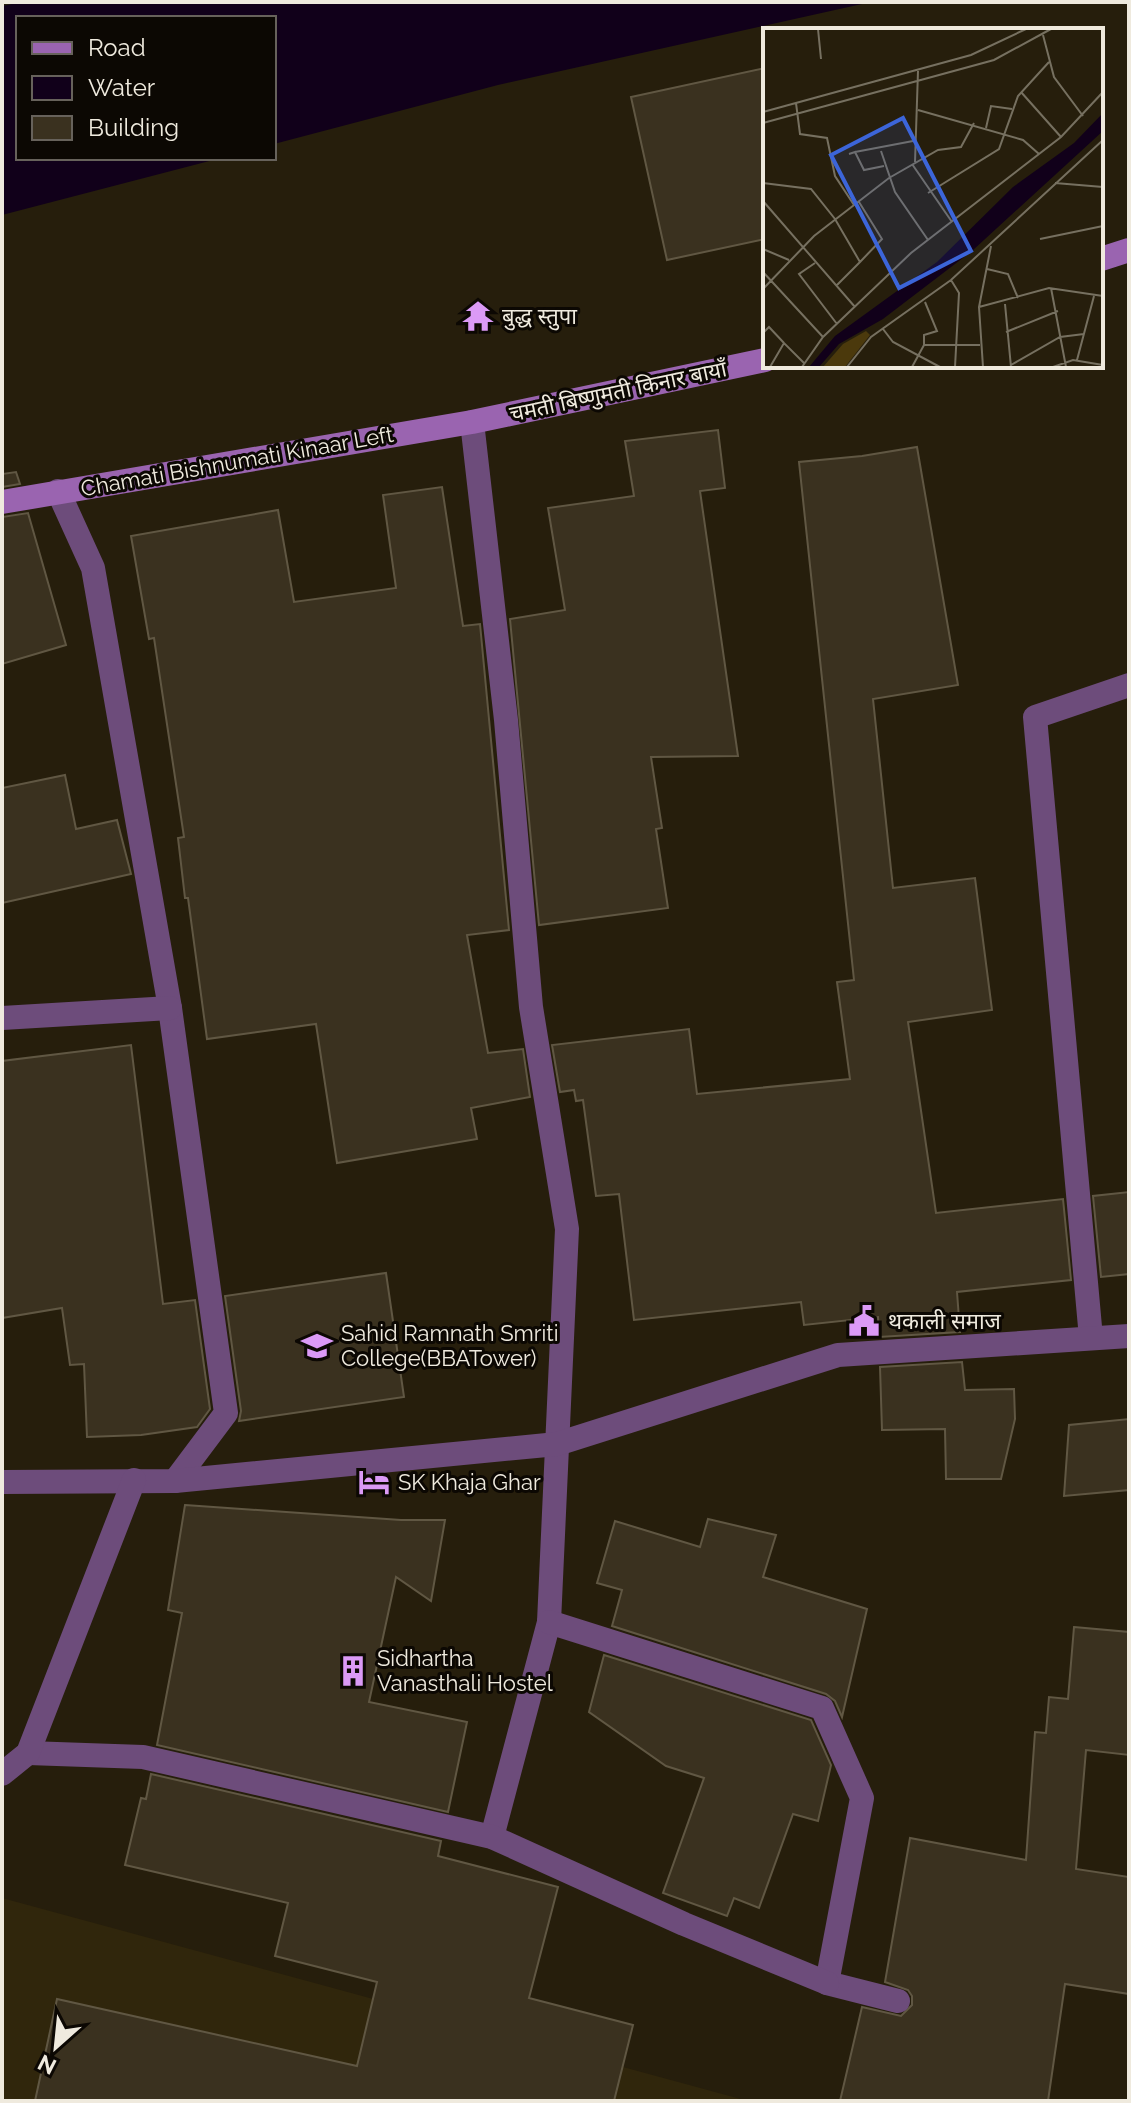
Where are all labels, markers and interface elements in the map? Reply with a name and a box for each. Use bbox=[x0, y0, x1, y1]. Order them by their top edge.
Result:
legend bbox=[16, 16, 276, 160]
inset map bbox=[763, 28, 1103, 368]
text: Road bbox=[88, 33, 146, 62]
text: Water bbox=[88, 73, 156, 102]
text: Building bbox=[88, 113, 179, 142]
temple icon: बुद्ध स्तुपा bbox=[461, 299, 495, 333]
place label: बुद्ध स्तुपा bbox=[502, 303, 577, 331]
street label: चमती बिष्णुमती किनार बायाँ bbox=[507, 355, 730, 429]
street label: Chamati Bishnumati Kinaar Left bbox=[79, 421, 396, 501]
public building icon: थकाली समाज bbox=[847, 1304, 881, 1338]
place label: थकाली समाज bbox=[888, 1308, 1002, 1334]
place label: Sahid Ramnath Smriti College(BBATower) bbox=[341, 1320, 558, 1371]
school or university icon: Sahid Ramnath Smriti College(BBATower) bbox=[300, 1329, 334, 1363]
hotel icon: SK Khaja Ghar bbox=[357, 1465, 391, 1499]
place label: SK Khaja Ghar bbox=[398, 1469, 541, 1495]
place label: Sidhartha Vanasthali Hostel bbox=[377, 1645, 553, 1696]
building icon: Sidhartha Vanasthali Hostel bbox=[336, 1654, 370, 1688]
north arrow bbox=[16, 2007, 96, 2087]
text: N bbox=[34, 2049, 60, 2080]

